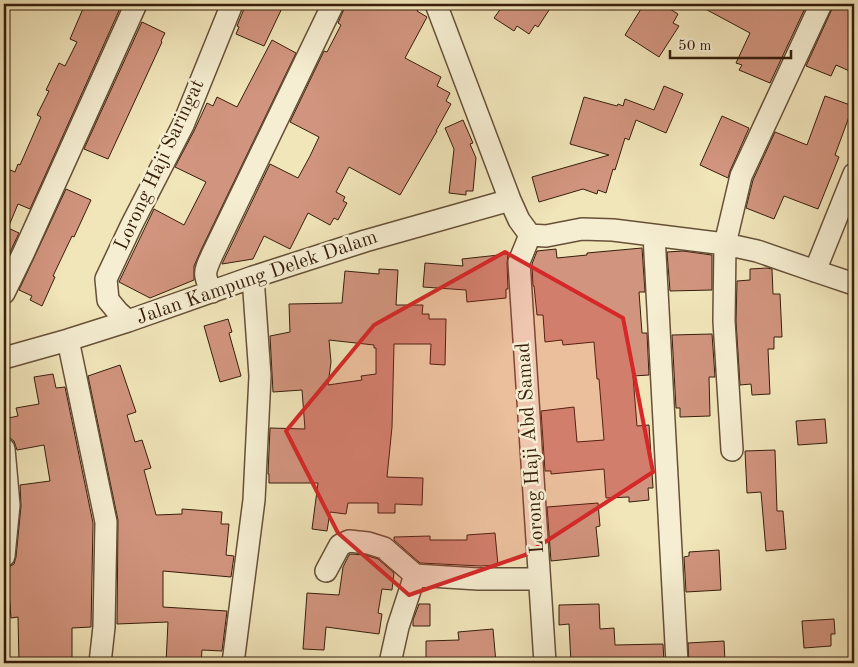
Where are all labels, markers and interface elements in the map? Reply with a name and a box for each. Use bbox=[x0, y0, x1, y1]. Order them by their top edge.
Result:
scale bar bbox=[670, 28, 792, 60]
text: 50 m bbox=[678, 39, 712, 54]
street label: Lorong Haji Saringat bbox=[112, 76, 208, 254]
street label: Jalan Kampung Delek Dalam bbox=[134, 227, 380, 329]
street label: Lorong Haji Abd Samad bbox=[514, 342, 548, 554]

